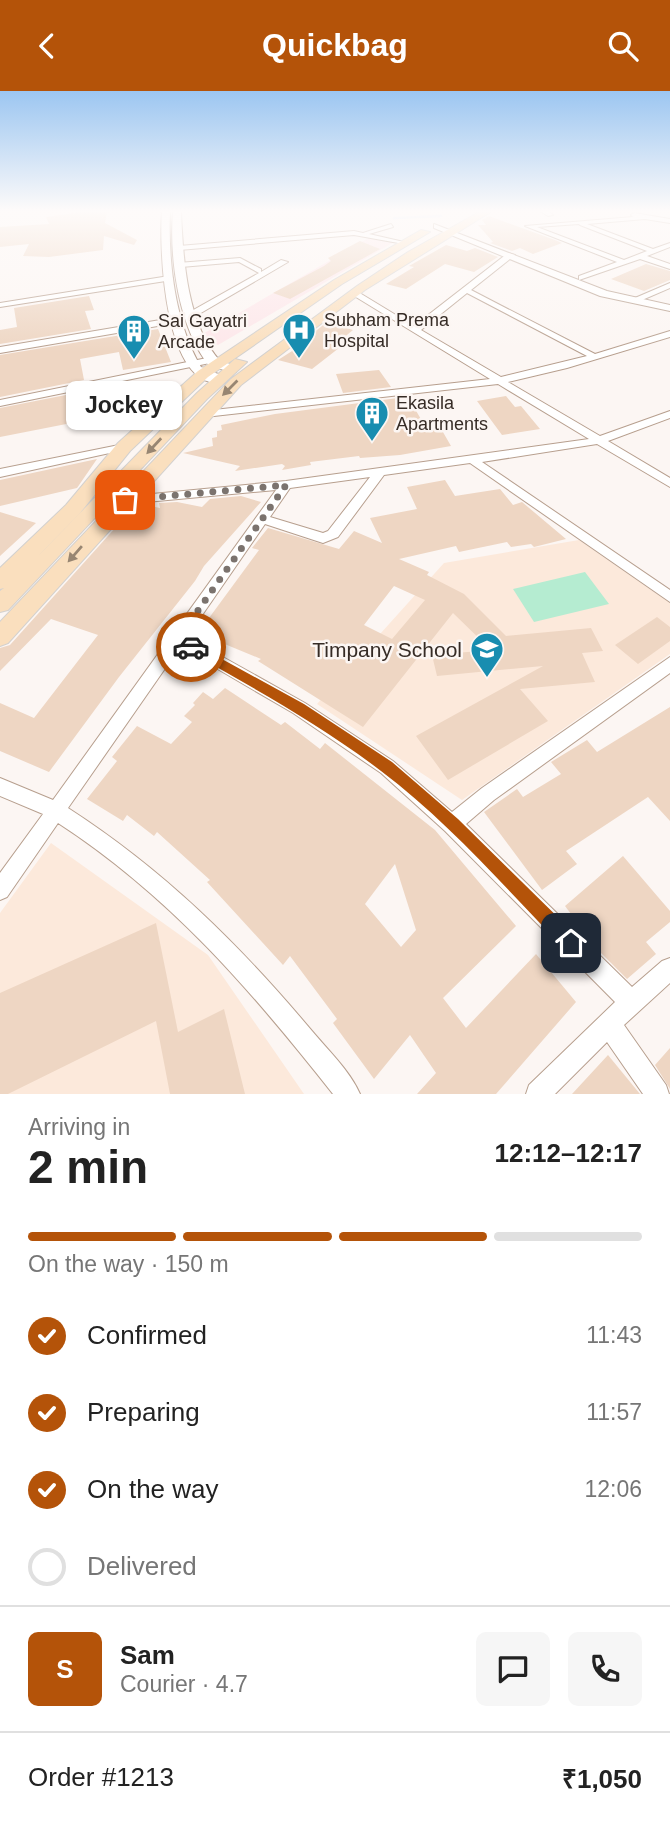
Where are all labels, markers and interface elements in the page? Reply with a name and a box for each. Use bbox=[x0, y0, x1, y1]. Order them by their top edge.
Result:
icon: back bbox=[28, 27, 66, 65]
text: Quickbag bbox=[262, 27, 408, 63]
icon: search bbox=[604, 27, 642, 65]
place label: Subham Prema Hospital bbox=[324, 310, 450, 351]
place label: Sai Gayatri Arcade bbox=[158, 311, 247, 352]
hospital icon: Subham Prema Hospital bbox=[280, 311, 318, 360]
building icon: Sai Gayatri Arcade bbox=[115, 312, 153, 361]
one-way arrow bbox=[223, 379, 239, 396]
callout: Jockey bbox=[67, 381, 183, 430]
text: Jockey bbox=[85, 392, 163, 418]
place label: Ekasila Apartments bbox=[396, 393, 488, 434]
building icon: Ekasila Apartments bbox=[353, 394, 391, 443]
one-way arrow bbox=[147, 437, 163, 454]
pin bbox=[95, 470, 155, 530]
icon: bag bbox=[106, 481, 144, 519]
one-way arrow bbox=[67, 545, 83, 563]
courier bbox=[156, 612, 226, 682]
icon: car bbox=[172, 628, 210, 666]
school or university icon: Timpany School bbox=[468, 630, 506, 679]
place label: Timpany School bbox=[312, 638, 462, 661]
pin bbox=[541, 913, 601, 973]
icon: home bbox=[552, 924, 590, 962]
text: Arriving in bbox=[28, 1114, 130, 1140]
text: 12:12–12:17 bbox=[495, 1138, 642, 1168]
text: 2 min bbox=[28, 1141, 148, 1193]
text: On the way · 150 m bbox=[28, 1251, 229, 1277]
icon: check bbox=[28, 1317, 66, 1355]
text: Confirmed bbox=[87, 1320, 207, 1350]
text: 11:43 bbox=[586, 1322, 642, 1348]
icon: check bbox=[28, 1394, 66, 1432]
text: Preparing bbox=[87, 1397, 200, 1427]
text: 11:57 bbox=[586, 1399, 642, 1425]
icon: check bbox=[28, 1471, 66, 1509]
text: On the way bbox=[87, 1474, 219, 1504]
text: 12:06 bbox=[584, 1476, 642, 1502]
text: Delivered bbox=[87, 1551, 197, 1581]
button: chat bbox=[476, 1632, 550, 1706]
button: phone bbox=[568, 1632, 642, 1706]
text: Sam bbox=[120, 1640, 175, 1670]
text: S bbox=[56, 1654, 74, 1684]
text: Courier · 4.7 bbox=[120, 1671, 248, 1697]
text: Order #1213 bbox=[28, 1762, 174, 1792]
text: ₹1,050 bbox=[562, 1764, 642, 1794]

